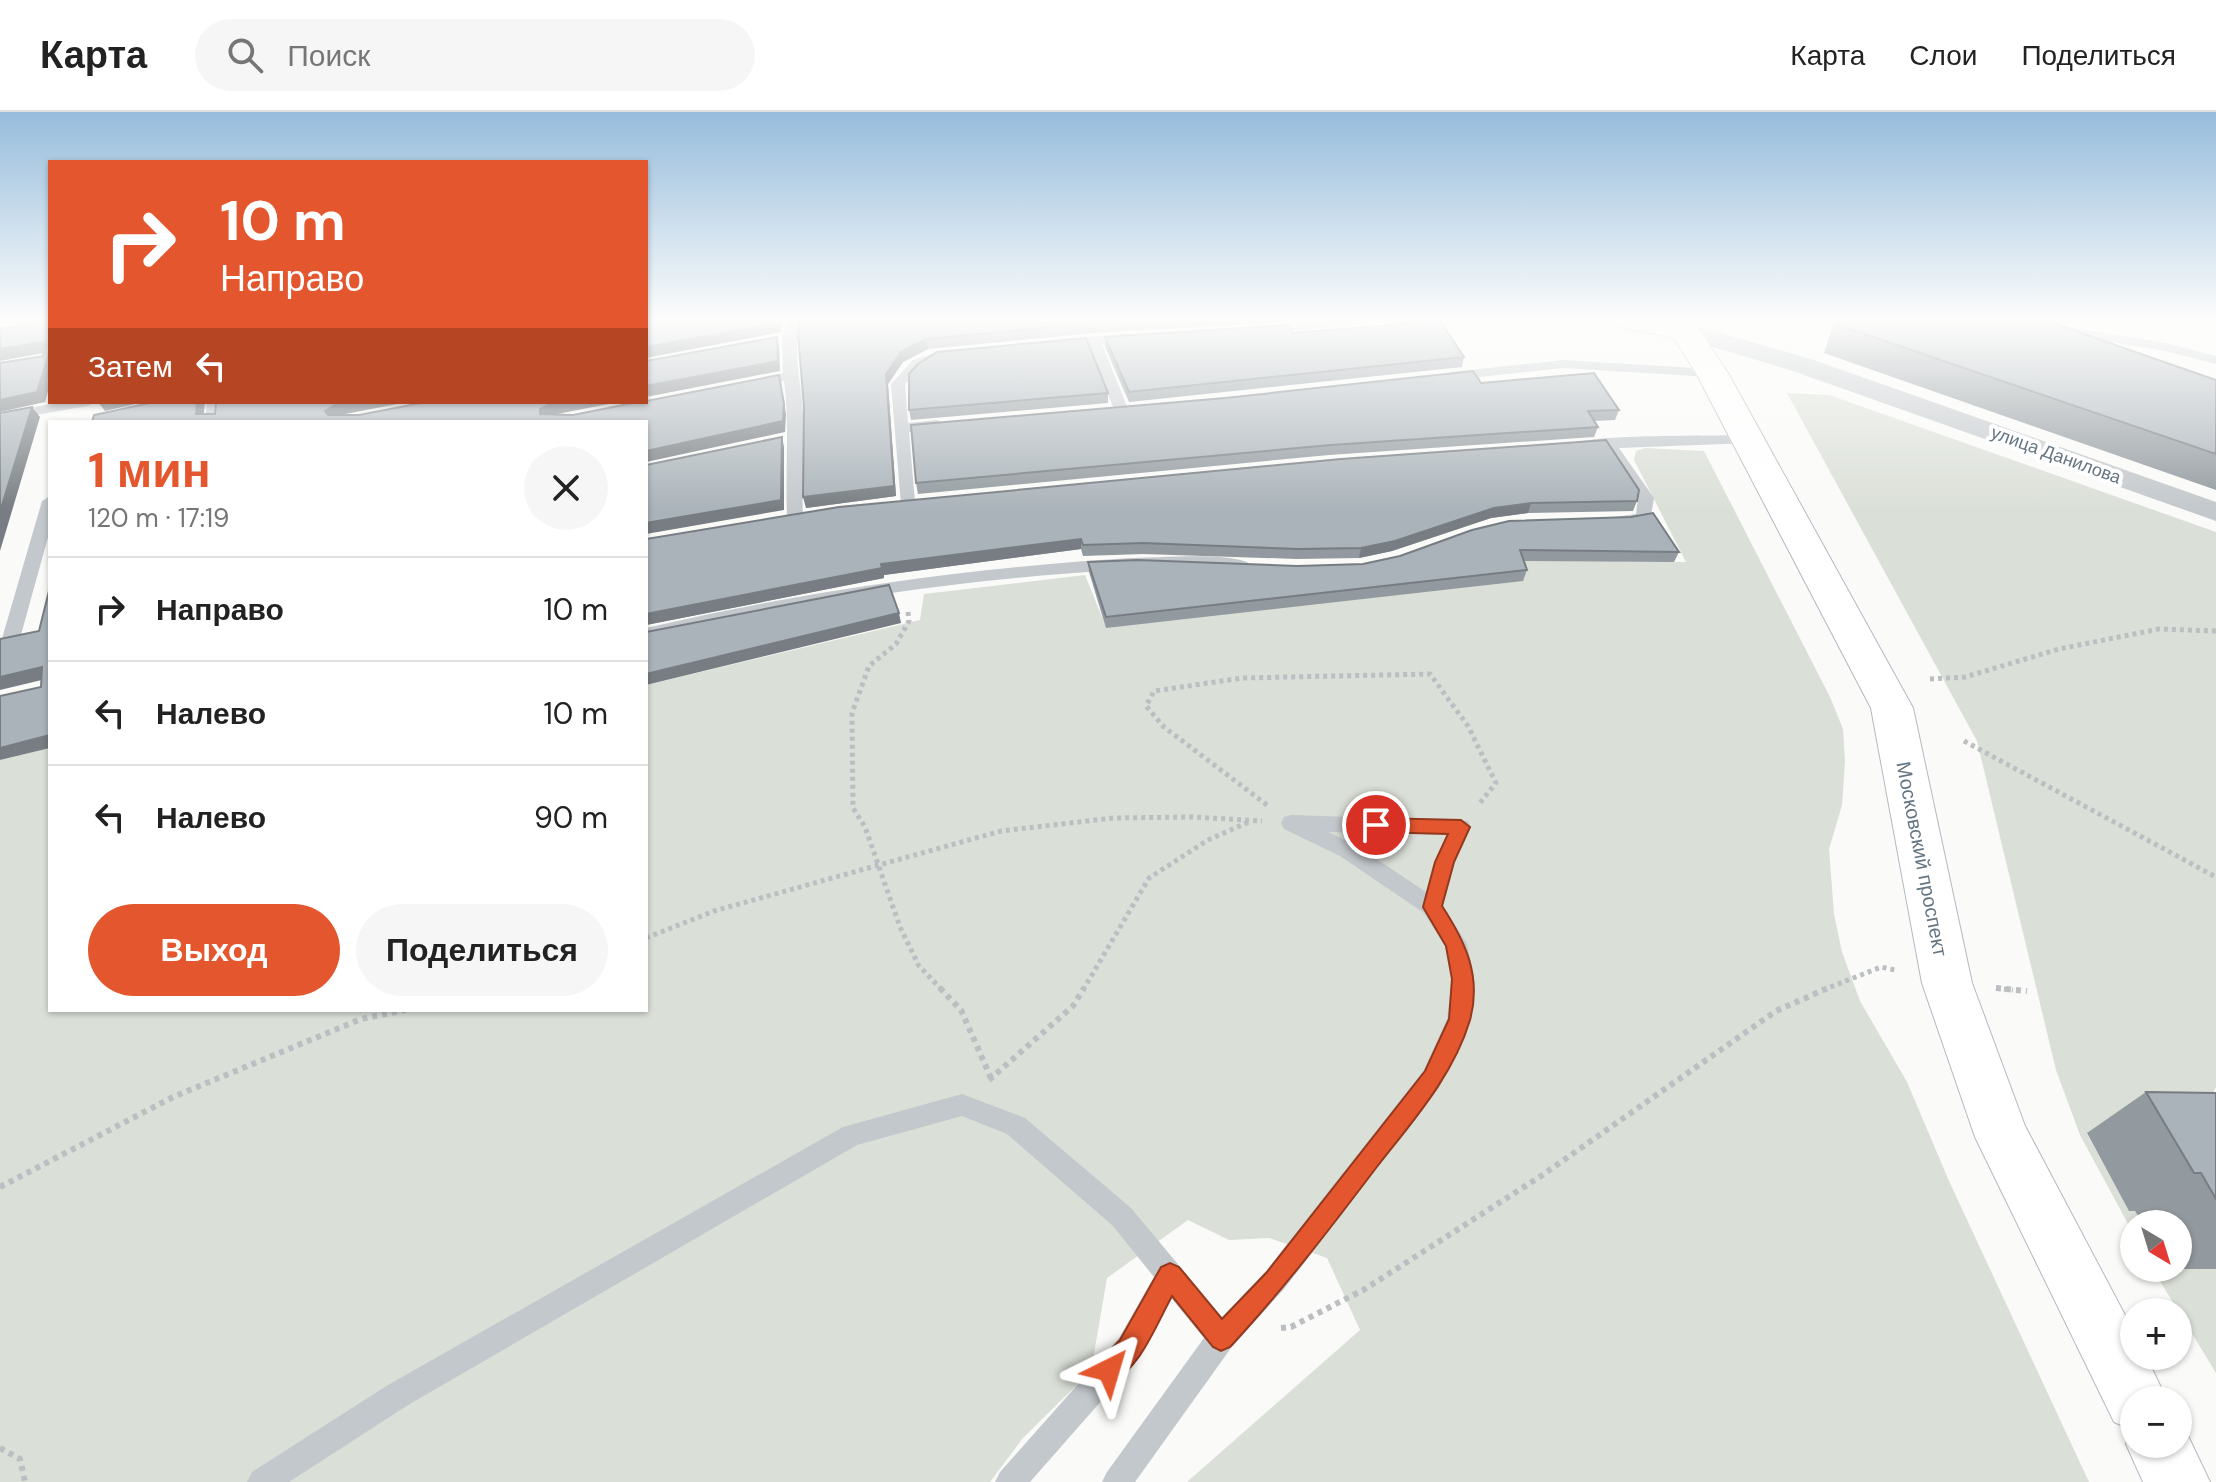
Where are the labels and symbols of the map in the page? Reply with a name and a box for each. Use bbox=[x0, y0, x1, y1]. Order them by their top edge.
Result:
street label: улица Данилова bbox=[1988, 420, 2125, 490]
street label: Московский проспект bbox=[1890, 759, 1954, 959]
pin bbox=[1342, 791, 1410, 859]
north arrow bbox=[2120, 1210, 2192, 1282]
position arrow bbox=[1067, 1328, 1151, 1412]

